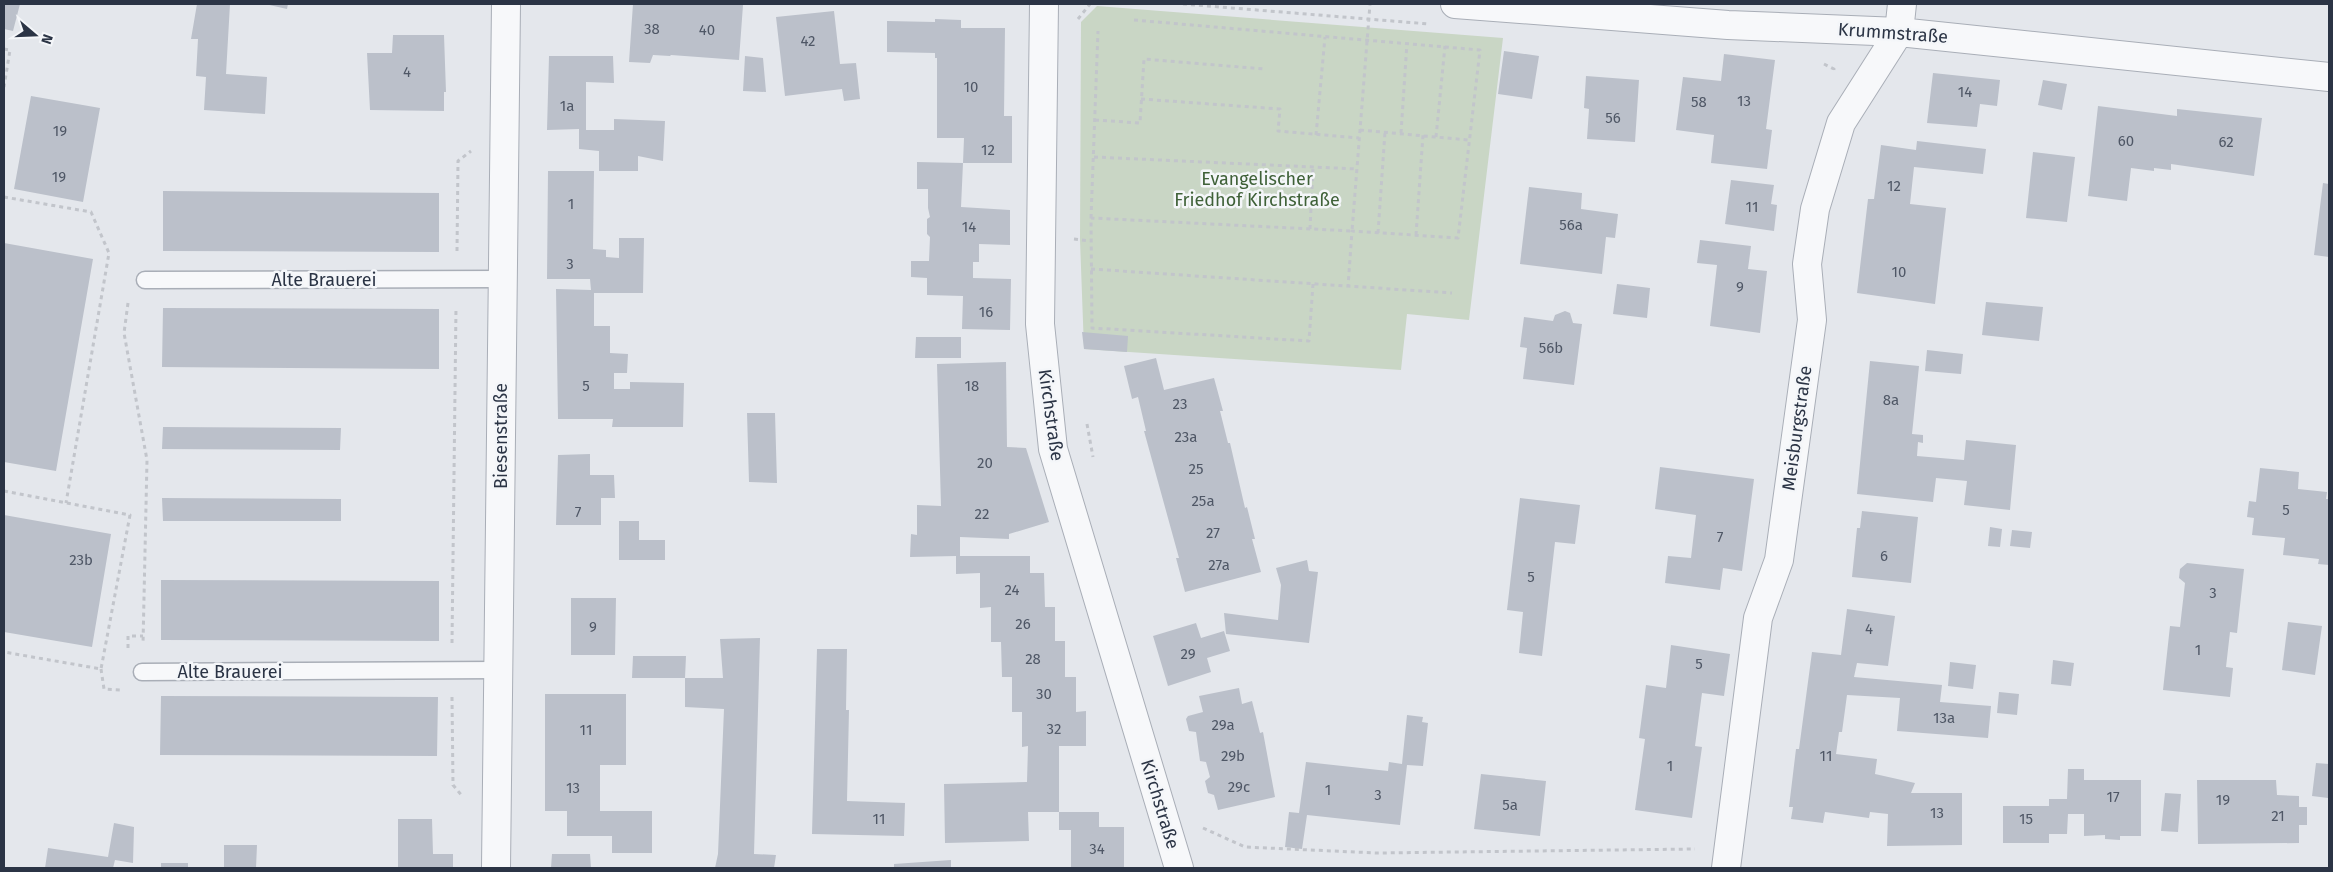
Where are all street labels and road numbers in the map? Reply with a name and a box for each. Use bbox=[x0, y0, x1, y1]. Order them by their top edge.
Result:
street label: Krummstraße bbox=[1837, 18, 1949, 48]
street label: Alte Brauerei bbox=[271, 269, 377, 291]
street label: Meisburgstraße bbox=[1777, 364, 1817, 492]
street label: Kirchstraße bbox=[1034, 368, 1068, 462]
street label: Biesenstraße bbox=[490, 383, 512, 489]
street label: Alte Brauerei bbox=[177, 661, 283, 683]
street label: Kirchstraße bbox=[1136, 756, 1184, 852]

